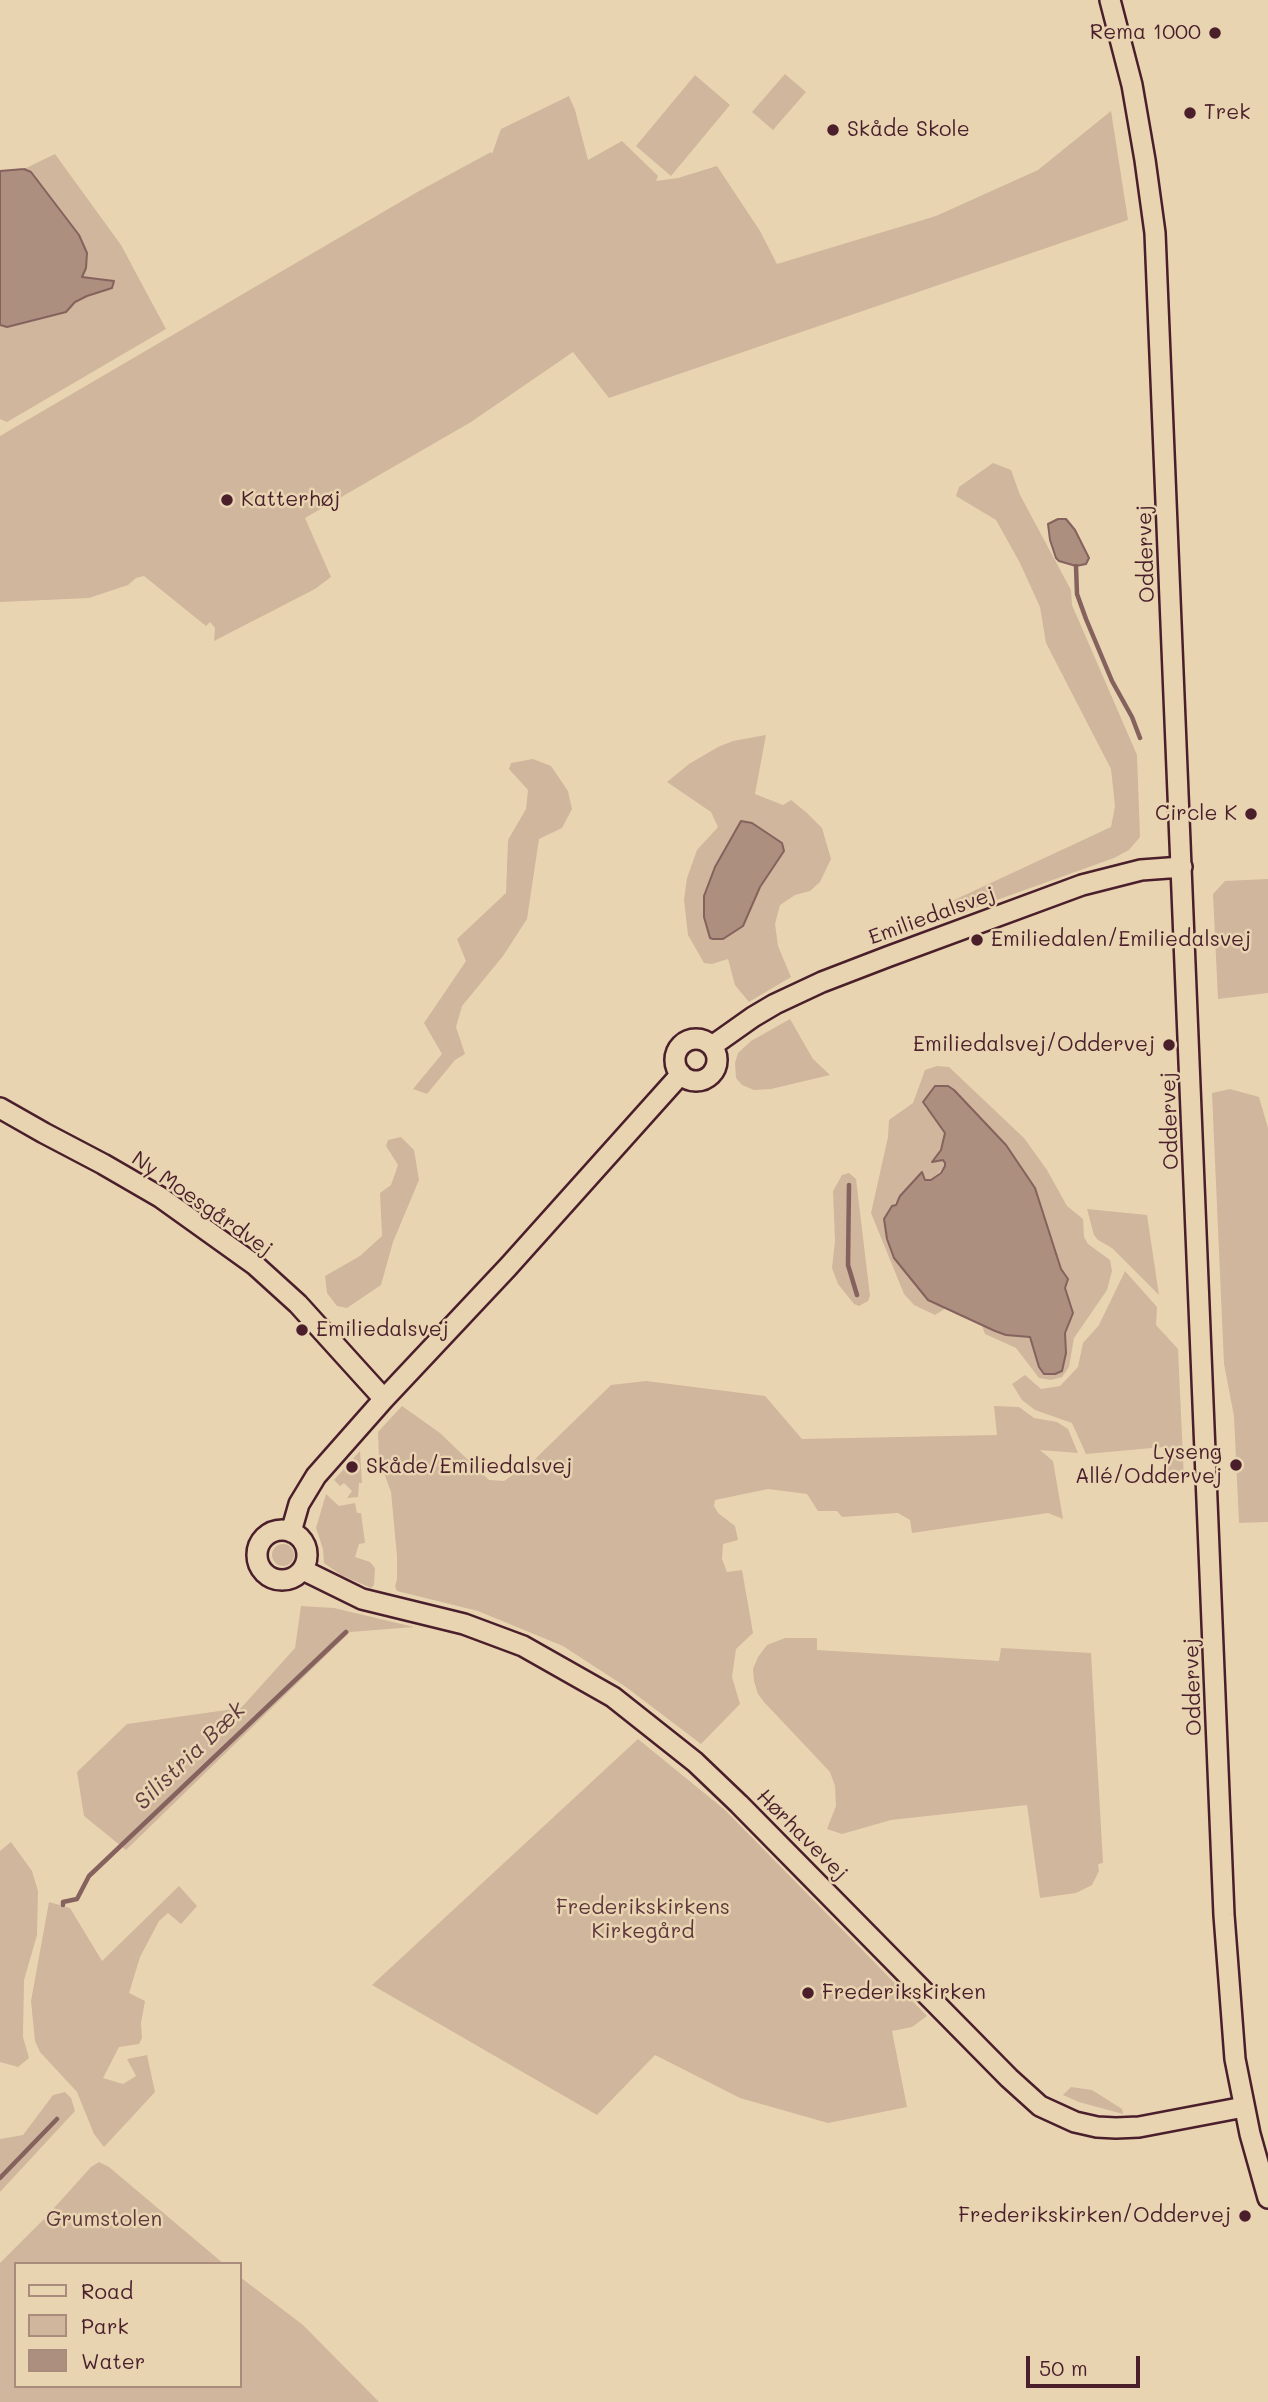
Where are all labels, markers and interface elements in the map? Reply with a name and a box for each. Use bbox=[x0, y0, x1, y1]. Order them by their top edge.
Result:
place label: Rema 1000 bbox=[1090, 20, 1201, 46]
marker: Rema 1000 bbox=[1207, 25, 1223, 41]
place label: Trek bbox=[1204, 100, 1250, 126]
marker: Trek bbox=[1182, 105, 1198, 121]
place label: Skåde Skole bbox=[847, 117, 970, 143]
marker: Skåde Skole bbox=[825, 122, 841, 138]
place label: Katterhøj bbox=[241, 487, 340, 513]
marker: Katterhøj bbox=[219, 492, 235, 508]
street label: Oddervej bbox=[1132, 505, 1160, 603]
place label: Circle K bbox=[1155, 801, 1237, 827]
marker: Circle K bbox=[1243, 806, 1259, 822]
street label: Emiliedalsvej bbox=[865, 881, 999, 951]
place label: Emiliedalen/Emiliedalsvej bbox=[991, 927, 1251, 953]
marker: Emiliedalen/Emiliedalsvej bbox=[969, 932, 985, 948]
place label: Emiliedalsvej/Oddervej bbox=[913, 1032, 1155, 1058]
marker: Emiliedalsvej/Oddervej bbox=[1161, 1037, 1177, 1053]
street label: Oddervej bbox=[1156, 1072, 1184, 1170]
street label: Ny Moesgårdvej bbox=[127, 1146, 277, 1262]
place label: Emiliedalsvej bbox=[316, 1317, 449, 1343]
marker: Emiliedalsvej bbox=[294, 1322, 310, 1338]
place label: Lyseng Allé/Oddervej bbox=[1075, 1440, 1222, 1490]
place label: Skåde/Emiliedalsvej bbox=[366, 1454, 572, 1480]
marker: Lyseng Allé/Oddervej bbox=[1228, 1457, 1244, 1473]
marker: Skåde/Emiliedalsvej bbox=[344, 1459, 360, 1475]
street label: Oddervej bbox=[1179, 1638, 1207, 1736]
water label: Silistria Bæk bbox=[129, 1696, 251, 1816]
street label: Hørhavevej bbox=[751, 1784, 853, 1886]
park label: Frederikskirkens Kirkegård bbox=[556, 1895, 730, 1945]
place label: Frederikskirken bbox=[822, 1980, 986, 2006]
marker: Frederikskirken bbox=[800, 1985, 816, 2001]
place label: Frederikskirken/Oddervej bbox=[958, 2203, 1231, 2229]
park label: Grumstolen bbox=[46, 2207, 162, 2233]
marker: Frederikskirken/Oddervej bbox=[1237, 2208, 1253, 2224]
legend bbox=[14, 2262, 242, 2388]
text: Road bbox=[81, 2277, 133, 2304]
text: Park bbox=[81, 2312, 129, 2339]
scale bar bbox=[1030, 2342, 1144, 2386]
text: Water bbox=[81, 2347, 145, 2374]
text: 50 m bbox=[1039, 2354, 1088, 2381]

